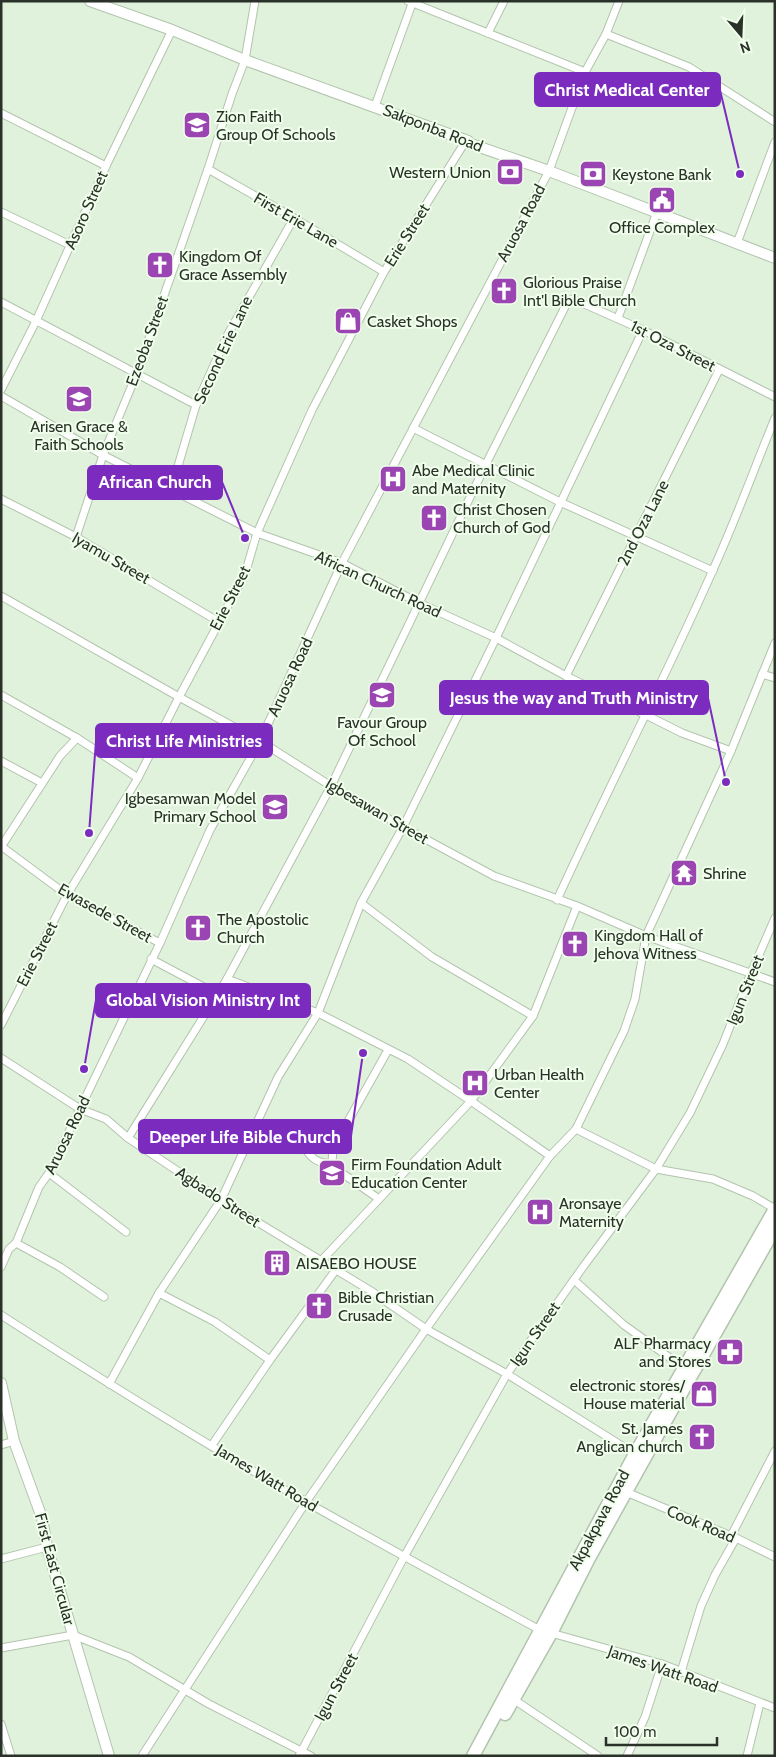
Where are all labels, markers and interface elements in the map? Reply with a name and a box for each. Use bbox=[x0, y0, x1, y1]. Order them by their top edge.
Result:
north arrow bbox=[716, 10, 766, 60]
text: N bbox=[738, 37, 753, 57]
callout: Christ Medical Center bbox=[535, 73, 720, 106]
text: Christ Medical Center bbox=[545, 79, 709, 101]
street label: Sakponba Road bbox=[380, 100, 486, 156]
place label: Zion Faith Group Of Schools bbox=[216, 107, 336, 144]
school or university icon: Zion Faith Group Of Schools bbox=[182, 110, 212, 140]
bank icon: Western Union bbox=[495, 157, 525, 187]
bank icon: Keystone Bank bbox=[578, 159, 608, 189]
place label: Western Union bbox=[389, 163, 491, 182]
place label: Keystone Bank bbox=[612, 165, 712, 184]
street label: Asoro Street bbox=[60, 167, 112, 252]
street label: Aruosa Road bbox=[493, 181, 549, 265]
public building icon: Office Complex bbox=[647, 185, 677, 215]
street label: First Erie Lane bbox=[250, 188, 342, 252]
street label: Erie Street bbox=[380, 200, 434, 270]
place label: Office Complex bbox=[609, 218, 715, 237]
place label: Kingdom Of Grace Assembly bbox=[179, 247, 287, 284]
church icon: Kingdom Of Grace Assembly bbox=[145, 250, 175, 280]
place label: Glorious Praise Int'l Bible Church bbox=[523, 273, 636, 310]
church icon: Glorious Praise Int'l Bible Church bbox=[489, 276, 519, 306]
street label: Ezeoba Street bbox=[122, 293, 172, 389]
street label: Second Erie Lane bbox=[190, 293, 256, 407]
shop icon: Casket Shops bbox=[333, 306, 363, 336]
place label: Casket Shops bbox=[367, 312, 458, 331]
street label: 1st Oza Street bbox=[627, 316, 719, 376]
school or university icon: Arisen Grace & Faith Schools bbox=[64, 384, 94, 414]
place label: Arisen Grace & Faith Schools bbox=[30, 417, 128, 454]
place label: Abe Medical Clinic and Maternity bbox=[412, 461, 535, 498]
hospital icon: Abe Medical Clinic and Maternity bbox=[378, 464, 408, 494]
callout: African Church bbox=[88, 466, 222, 499]
text: African Church bbox=[98, 471, 212, 493]
street label: 2nd Oza Lane bbox=[613, 477, 673, 569]
place label: Christ Chosen Church of God bbox=[453, 500, 550, 537]
church icon: Christ Chosen Church of God bbox=[419, 503, 449, 533]
street label: Iyamu Street bbox=[69, 528, 154, 588]
street label: African Church Road bbox=[312, 546, 444, 622]
street label: Erie Street bbox=[206, 562, 255, 634]
street label: Aruosa Road bbox=[263, 635, 317, 719]
school or university icon: Favour Group Of School bbox=[367, 680, 397, 710]
callout: Jesus the way and Truth Ministry bbox=[440, 681, 708, 714]
text: Jesus the way and Truth Ministry bbox=[449, 687, 699, 709]
place label: Favour Group Of School bbox=[337, 713, 427, 750]
callout: Christ Life Ministries bbox=[96, 724, 272, 757]
text: Christ Life Ministries bbox=[106, 730, 262, 752]
street label: Igbesawan Street bbox=[322, 774, 432, 848]
place label: Igbesamwan Model Primary School bbox=[125, 789, 256, 826]
school or university icon: Igbesamwan Model Primary School bbox=[260, 792, 290, 822]
temple icon: Shrine bbox=[669, 858, 699, 888]
place label: Shrine bbox=[703, 864, 747, 883]
street label: Ewasede Street bbox=[55, 879, 156, 947]
place label: The Apostolic Church bbox=[217, 910, 309, 947]
church icon: The Apostolic Church bbox=[183, 913, 213, 943]
street label: Erie Street bbox=[13, 918, 62, 990]
place label: Kingdom Hall of Jehova Witness bbox=[593, 926, 704, 963]
church icon: Kingdom Hall of Jehova Witness bbox=[560, 929, 590, 959]
street label: Igun Street bbox=[722, 952, 768, 1028]
callout: Global Vision Ministry Int bbox=[96, 984, 310, 1017]
text: Global Vision Ministry Int bbox=[106, 989, 300, 1011]
place label: Urban Health Center bbox=[494, 1065, 584, 1102]
hospital icon: Urban Health Center bbox=[460, 1068, 490, 1098]
street label: Aruosa Road bbox=[40, 1093, 94, 1177]
callout: Deeper Life Bible Church bbox=[139, 1120, 351, 1153]
text: Deeper Life Bible Church bbox=[149, 1126, 341, 1148]
place label: Firm Foundation Adult Education Center bbox=[351, 1155, 502, 1192]
school or university icon: Firm Foundation Adult Education Center bbox=[317, 1158, 347, 1188]
street label: Agbado Street bbox=[172, 1163, 264, 1232]
place label: Aronsaye Maternity bbox=[559, 1194, 624, 1231]
hospital icon: Aronsaye Maternity bbox=[525, 1197, 555, 1227]
building icon: AISAEBO HOUSE bbox=[262, 1248, 292, 1278]
place label: AISAEBO HOUSE bbox=[296, 1254, 417, 1273]
place label: Bible Christian Crusade bbox=[338, 1288, 434, 1325]
church icon: Bible Christian Crusade bbox=[304, 1291, 334, 1321]
street label: Igun Street bbox=[506, 1298, 564, 1370]
place label: ALF Pharmacy and Stores bbox=[614, 1334, 711, 1371]
pharmacy icon: ALF Pharmacy and Stores bbox=[715, 1337, 745, 1367]
place label: electronic stores/ House material bbox=[570, 1376, 686, 1413]
shop icon: electronic stores/ House material bbox=[689, 1379, 719, 1409]
place label: St. James Anglican church bbox=[576, 1419, 683, 1456]
church icon: St. James Anglican church bbox=[687, 1422, 717, 1452]
street label: James Watt Road bbox=[212, 1440, 321, 1516]
street label: Akpakpava Road bbox=[565, 1467, 633, 1573]
street label: Cook Road bbox=[664, 1501, 738, 1547]
street label: First East Circular bbox=[31, 1511, 79, 1628]
street label: James Watt Road bbox=[605, 1641, 721, 1697]
street label: Igun Street bbox=[310, 1649, 362, 1724]
scale bar bbox=[606, 1714, 717, 1746]
text: 100 m bbox=[614, 1723, 656, 1741]

